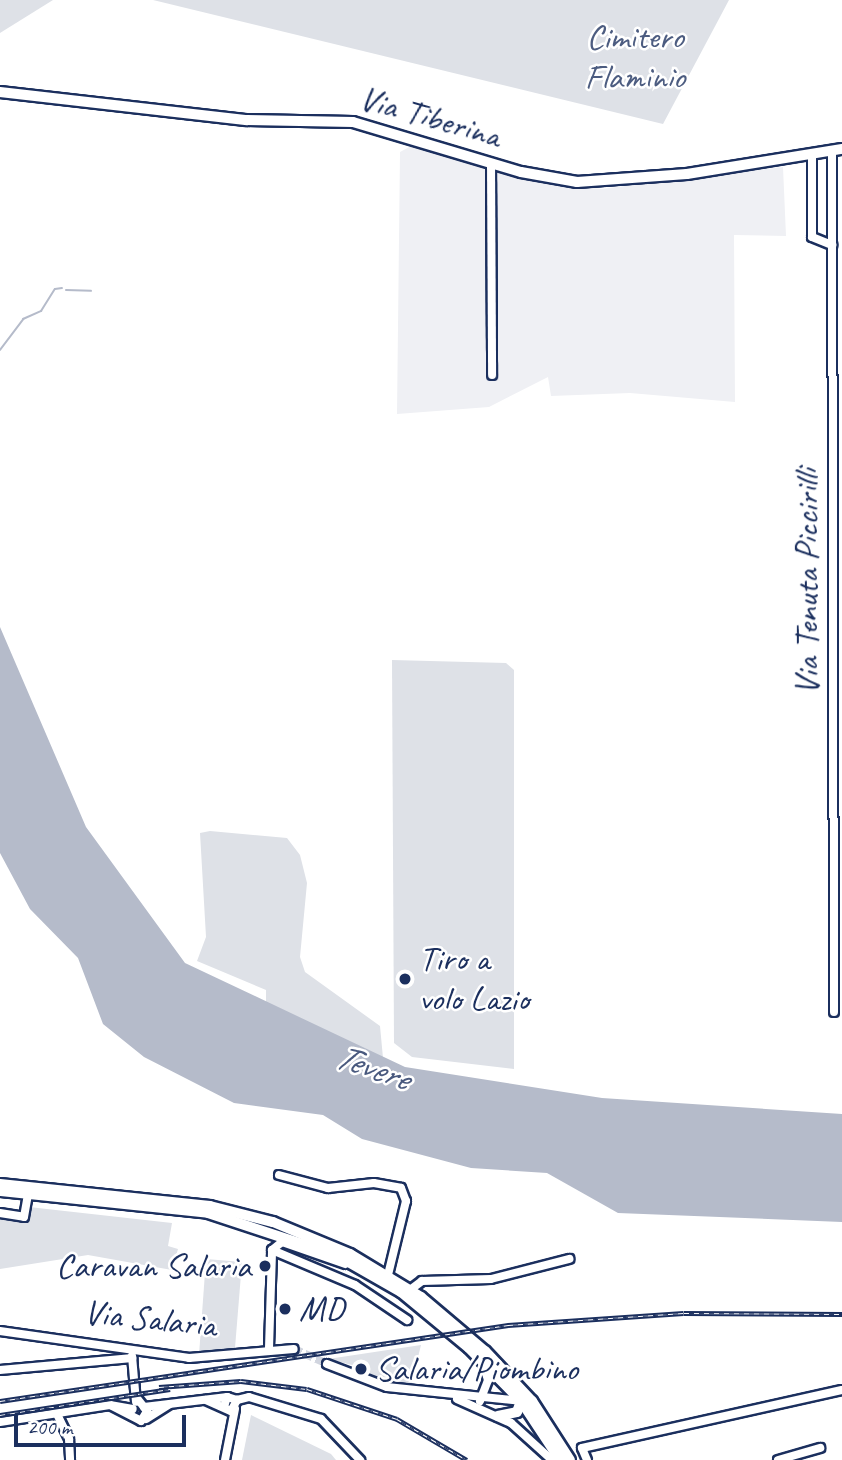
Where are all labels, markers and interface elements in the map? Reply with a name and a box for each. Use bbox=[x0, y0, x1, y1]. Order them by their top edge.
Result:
park label: Cimitero Flaminio bbox=[585, 16, 685, 98]
street label: Via Tiberina bbox=[354, 77, 506, 157]
street label: Via Tenuta Piccirilli bbox=[786, 469, 828, 695]
place label: Tiro a volo Lazio bbox=[419, 938, 530, 1020]
marker: Tiro a volo Lazio bbox=[397, 971, 413, 987]
water label: Tevere bbox=[329, 1034, 415, 1100]
place label: Caravan Salaria bbox=[56, 1245, 251, 1287]
marker: Caravan Salaria bbox=[257, 1258, 273, 1274]
place label: MD bbox=[299, 1288, 344, 1330]
street label: Via Salaria bbox=[82, 1291, 218, 1347]
marker: MD bbox=[277, 1301, 293, 1317]
place label: Salaria/Piombino bbox=[375, 1348, 578, 1390]
marker: Salaria/Piombino bbox=[353, 1361, 369, 1377]
scale bar bbox=[18, 1400, 189, 1444]
text: 200 m bbox=[27, 1414, 72, 1440]

